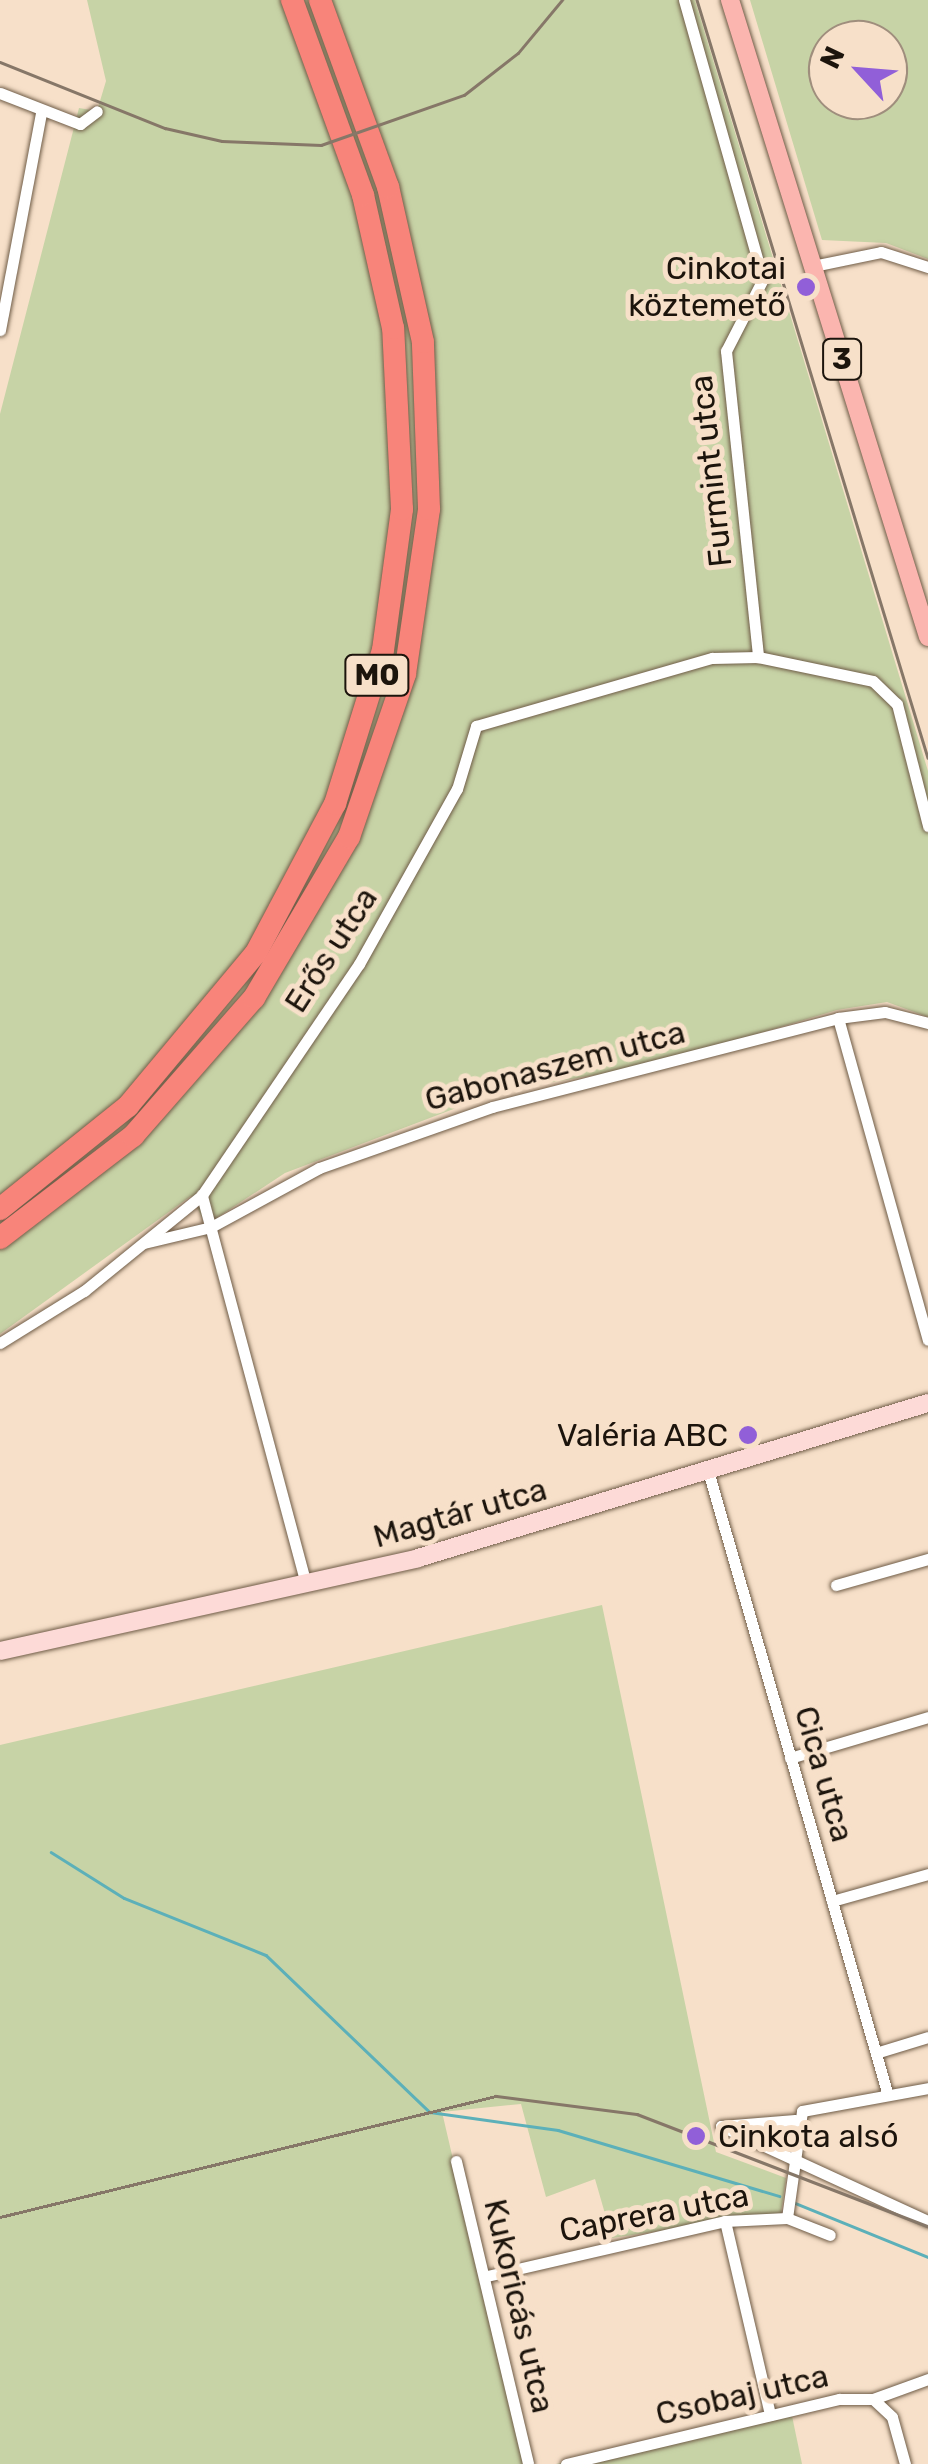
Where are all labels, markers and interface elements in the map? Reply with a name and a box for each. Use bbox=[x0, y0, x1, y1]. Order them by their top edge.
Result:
north arrow bbox=[808, 20, 908, 120]
text: N bbox=[813, 41, 852, 74]
place label: Cinkotai köztemető bbox=[628, 250, 786, 325]
marker: Cinkotai köztemető bbox=[795, 276, 817, 298]
road number: 3 bbox=[822, 334, 862, 384]
street label: Furmint utca bbox=[682, 373, 740, 569]
road number: M0 bbox=[342, 650, 412, 700]
street label: Erős utca bbox=[277, 880, 385, 1020]
street label: Gabonaszem utca bbox=[421, 1013, 689, 1119]
place label: Valéria ABC bbox=[556, 1416, 728, 1454]
marker: Valéria ABC bbox=[737, 1424, 759, 1446]
street label: Magtár utca bbox=[368, 1470, 552, 1556]
street label: Cica utca bbox=[786, 1702, 862, 1846]
place label: Cinkota alsó bbox=[718, 2117, 899, 2155]
marker: Cinkota alsó bbox=[683, 2123, 709, 2149]
street label: Caprera utca bbox=[556, 2176, 752, 2250]
street label: Kukoricás utca bbox=[476, 2195, 562, 2417]
street label: Csobaj utca bbox=[652, 2356, 832, 2434]

